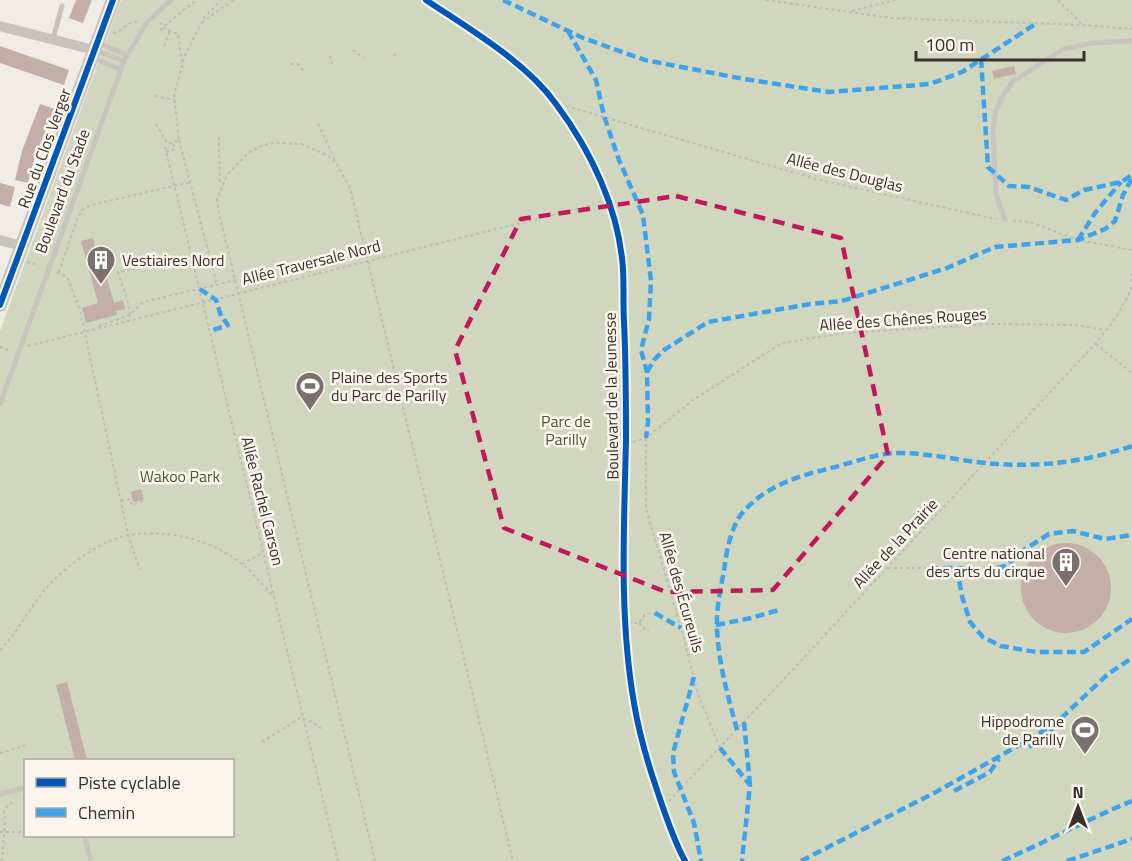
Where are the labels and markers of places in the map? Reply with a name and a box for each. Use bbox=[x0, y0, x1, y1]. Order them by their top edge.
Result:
building icon: Vestiaires Nord bbox=[85, 244, 117, 286]
place label: Vestiaires Nord bbox=[122, 248, 224, 272]
place label: Plaine des Sports du Parc de Parilly bbox=[331, 365, 448, 407]
sports icon: Plaine des Sports du Parc de Parilly bbox=[294, 370, 326, 412]
place label: Centre national des arts du cirque bbox=[926, 541, 1045, 583]
building icon: Centre national des arts du cirque bbox=[1050, 546, 1082, 588]
place label: Hippodrome de Parilly bbox=[981, 709, 1064, 751]
sports icon: Hippodrome de Parilly bbox=[1069, 714, 1101, 756]

